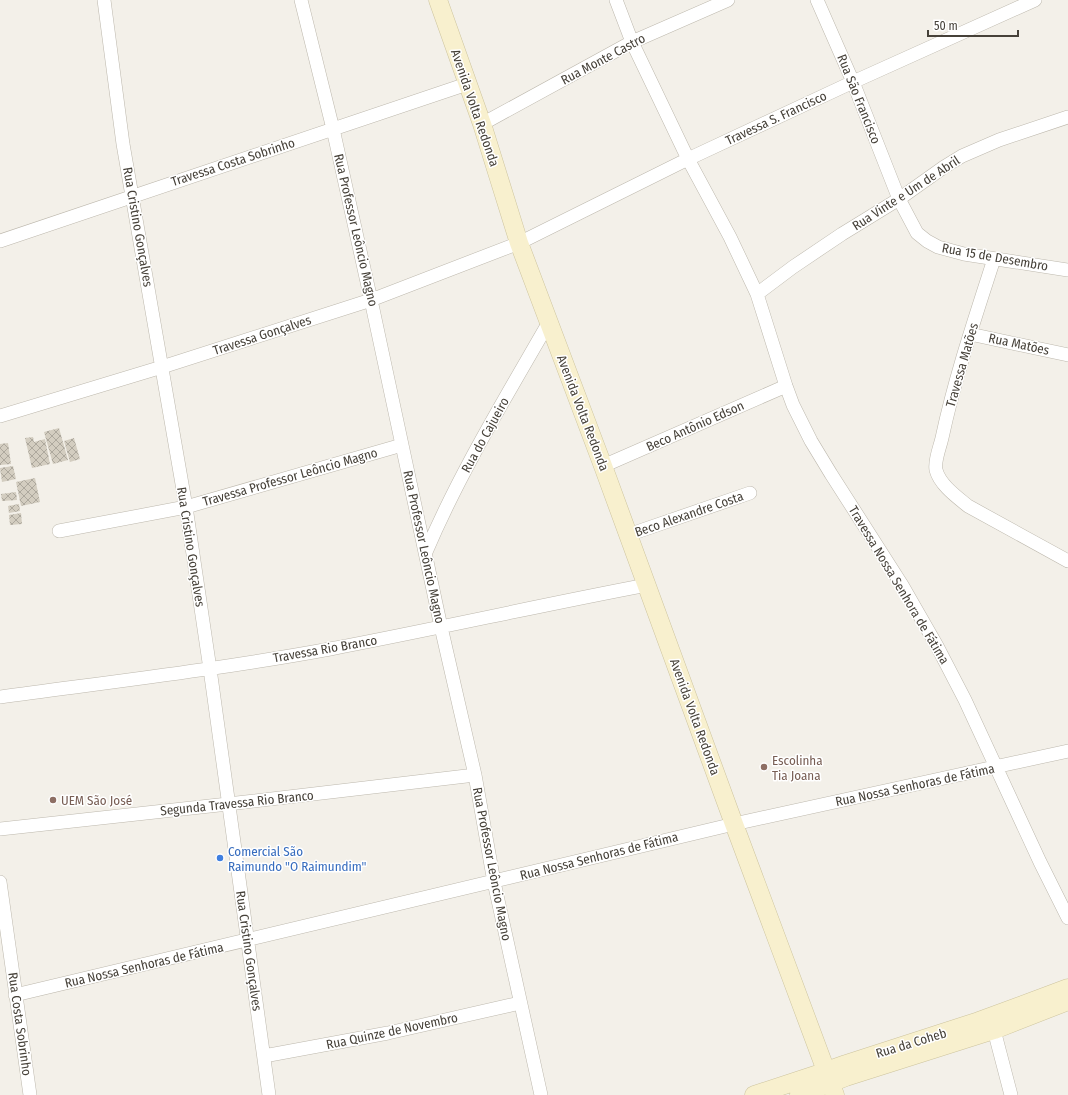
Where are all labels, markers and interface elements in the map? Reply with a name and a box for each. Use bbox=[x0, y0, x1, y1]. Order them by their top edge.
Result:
scale bar bbox=[928, 12, 1018, 38]
text: 50 m bbox=[934, 19, 958, 33]
street label: Rua Monte Castro bbox=[558, 30, 648, 88]
street label: Avenida Volta Redonda bbox=[448, 47, 502, 169]
street label: Rua São Francisco bbox=[834, 52, 884, 146]
street label: Travessa S. Francisco bbox=[723, 88, 829, 148]
street label: Travessa Costa Sobrinho bbox=[169, 135, 297, 189]
street label: Rua Professor Leôncio Magno bbox=[331, 152, 381, 308]
street label: Rua Vinte e Um de Abril bbox=[849, 152, 963, 233]
street label: Rua Cristino Gonçalves bbox=[120, 166, 156, 288]
street label: Rua 15 de Desembro bbox=[941, 240, 1050, 274]
street label: Travessa Gonçalves bbox=[211, 312, 313, 358]
street label: Travessa Matões bbox=[943, 321, 981, 409]
street label: Rua Matões bbox=[987, 330, 1051, 358]
street label: Avenida Volta Redonda bbox=[554, 353, 612, 473]
street label: Rua do Cajueiro bbox=[458, 395, 512, 475]
street label: Beco Antônio Edson bbox=[644, 398, 746, 454]
street label: Travessa Professor Leôncio Magno bbox=[201, 445, 379, 509]
street label: Rua Professor Leôncio Magno bbox=[400, 469, 448, 625]
street label: Rua Cristino Gonçalves bbox=[174, 486, 208, 608]
street label: Beco Alexandre Costa bbox=[633, 488, 745, 540]
street label: Travessa Nossa Senhora de Fátima bbox=[846, 503, 952, 667]
street label: Travessa Rio Branco bbox=[272, 632, 378, 666]
street label: Avenida Volta Redonda bbox=[667, 657, 723, 777]
place label: Escolinha Tia Joana bbox=[772, 753, 823, 783]
street label: Rua Nossa Senhoras de Fátima bbox=[834, 761, 996, 809]
marker: Escolinha Tia Joana bbox=[759, 762, 769, 772]
street label: Rua Professor Leôncio Magno bbox=[470, 786, 514, 942]
street label: Segunda Travessa Rio Branco bbox=[160, 787, 315, 819]
place label: UEM São José bbox=[61, 793, 132, 808]
marker: UEM São José bbox=[48, 795, 58, 805]
street label: Rua Nossa Senhoras de Fátima bbox=[518, 829, 680, 883]
place label: Comercial São Raimundo "O Raimundim" bbox=[228, 844, 367, 874]
marker: Comercial São Raimundo "O Raimundim" bbox=[215, 853, 225, 863]
street label: Rua Cristino Gonçalves bbox=[233, 890, 265, 1012]
street label: Rua Nossa Senhoras de Fátima bbox=[63, 939, 225, 991]
street label: Rua Costa Sobrinho bbox=[5, 971, 35, 1077]
street label: Rua Quinze de Novembro bbox=[325, 1010, 459, 1052]
street label: Rua da Coheb bbox=[874, 1025, 948, 1061]

